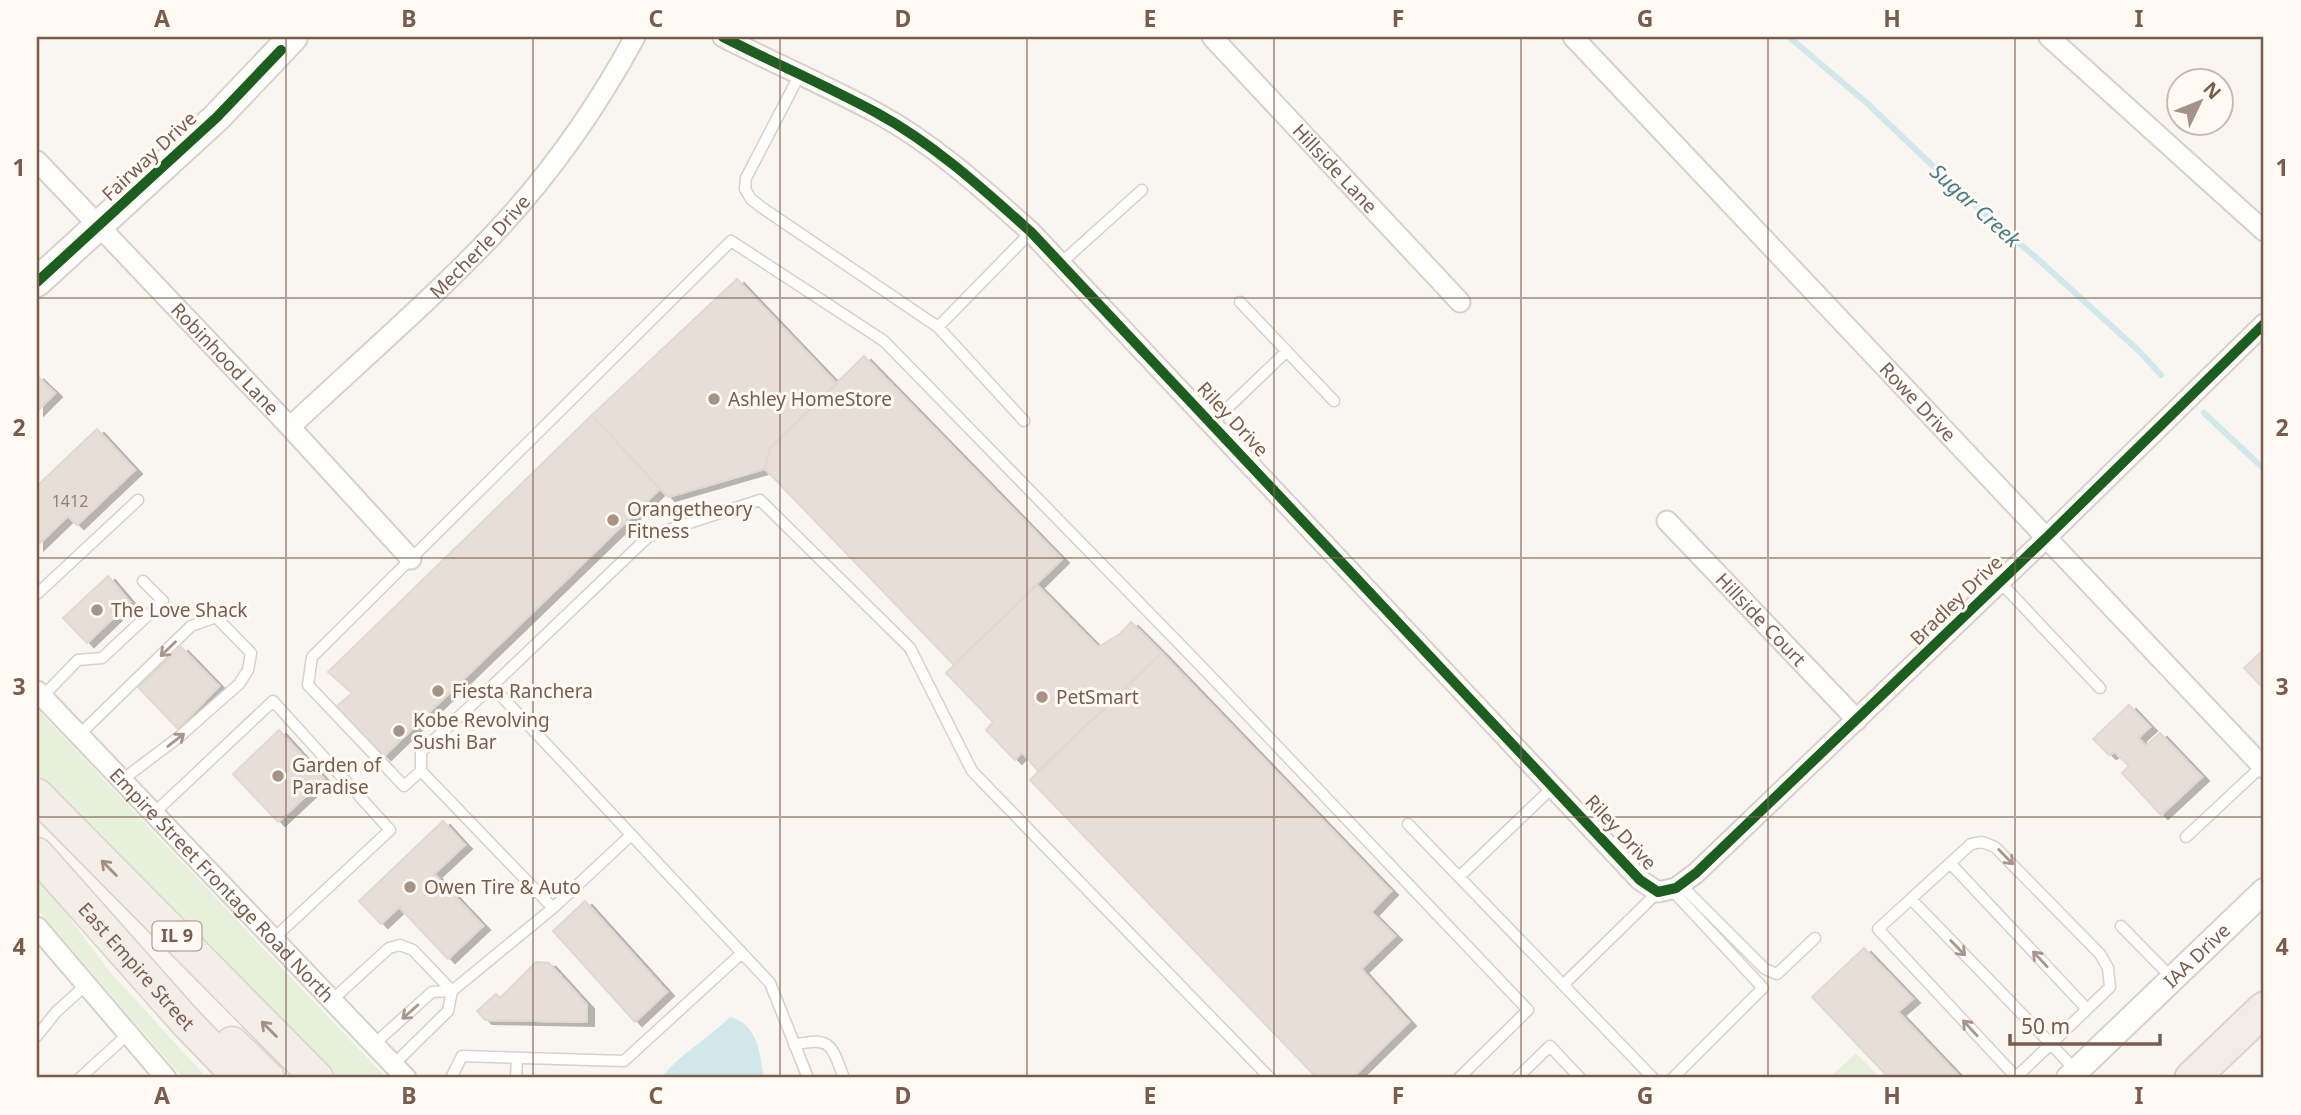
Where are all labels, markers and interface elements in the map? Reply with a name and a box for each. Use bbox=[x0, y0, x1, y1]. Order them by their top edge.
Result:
text: A bbox=[154, 2, 170, 34]
text: B bbox=[401, 2, 417, 34]
text: C bbox=[649, 2, 664, 34]
text: D bbox=[895, 2, 911, 34]
text: E bbox=[1144, 2, 1156, 34]
text: F bbox=[1392, 2, 1404, 34]
text: G bbox=[1637, 2, 1653, 34]
text: H bbox=[1883, 2, 1901, 34]
text: I bbox=[2135, 2, 2144, 34]
north arrow bbox=[2164, 66, 2234, 136]
text: N bbox=[2198, 76, 2227, 105]
street label: Fairway Drive bbox=[96, 105, 202, 207]
street label: Hillside Lane bbox=[1287, 118, 1383, 219]
text: 1 bbox=[12, 151, 26, 183]
text: 1 bbox=[2275, 151, 2289, 183]
water label: Sugar Creek bbox=[1925, 157, 2028, 254]
street label: Mecherle Drive bbox=[424, 189, 536, 304]
street label: Robinhood Lane bbox=[165, 297, 285, 421]
street label: Rowe Drive bbox=[1874, 356, 1962, 447]
street label: Riley Drive bbox=[1192, 376, 1274, 462]
place label: Ashley HomeStore bbox=[728, 386, 892, 412]
marker: Ashley HomeStore bbox=[706, 391, 722, 407]
text: 2 bbox=[12, 411, 26, 443]
text: 2 bbox=[2275, 411, 2289, 443]
house number: 1412 bbox=[52, 490, 88, 512]
place label: Orangetheory Fitness bbox=[627, 496, 753, 544]
marker: Orangetheory Fitness bbox=[605, 512, 621, 528]
street label: Bradley Drive bbox=[1904, 549, 2008, 651]
street label: Hillside Court bbox=[1710, 567, 1812, 672]
place label: The Love Shack bbox=[111, 597, 247, 623]
marker: The Love Shack bbox=[89, 602, 105, 618]
one-way arrow bbox=[160, 640, 177, 657]
text: 3 bbox=[12, 670, 26, 702]
text: 3 bbox=[2275, 670, 2289, 702]
place label: Fiesta Ranchera bbox=[452, 678, 593, 704]
marker: Fiesta Ranchera bbox=[430, 683, 446, 699]
place label: PetSmart bbox=[1056, 684, 1139, 710]
marker: PetSmart bbox=[1034, 689, 1050, 705]
place label: Kobe Revolving Sushi Bar bbox=[413, 707, 550, 755]
marker: Kobe Revolving Sushi Bar bbox=[391, 723, 407, 739]
one-way arrow bbox=[166, 732, 184, 747]
place label: Garden of Paradise bbox=[292, 752, 383, 800]
street label: Empire Street Frontage Road North bbox=[104, 762, 340, 1008]
marker: Garden of Paradise bbox=[270, 768, 286, 784]
street label: Riley Drive bbox=[1580, 789, 1662, 875]
one-way arrow bbox=[1997, 849, 2014, 866]
one-way arrow bbox=[101, 860, 118, 877]
place label: Owen Tire & Auto bbox=[424, 874, 581, 900]
marker: Owen Tire & Auto bbox=[402, 879, 418, 895]
street label: East Empire Street bbox=[73, 897, 200, 1036]
street label: IAA Drive bbox=[2158, 917, 2236, 994]
road number: IL 9 bbox=[152, 922, 202, 951]
text: 4 bbox=[12, 930, 26, 962]
text: 4 bbox=[2275, 930, 2289, 962]
one-way arrow bbox=[1950, 940, 1967, 957]
one-way arrow bbox=[2032, 951, 2049, 968]
scale bar bbox=[2010, 1003, 2161, 1047]
one-way arrow bbox=[401, 1004, 419, 1020]
text: 50 m bbox=[2021, 1012, 2070, 1040]
one-way arrow bbox=[1961, 1019, 1978, 1036]
one-way arrow bbox=[261, 1021, 278, 1038]
text: A bbox=[154, 1079, 170, 1111]
text: B bbox=[401, 1079, 417, 1111]
text: C bbox=[649, 1079, 664, 1111]
text: D bbox=[895, 1079, 911, 1111]
text: E bbox=[1144, 1079, 1156, 1111]
text: F bbox=[1392, 1079, 1404, 1111]
text: G bbox=[1637, 1079, 1653, 1111]
text: H bbox=[1883, 1079, 1901, 1111]
text: I bbox=[2135, 1079, 2144, 1111]

